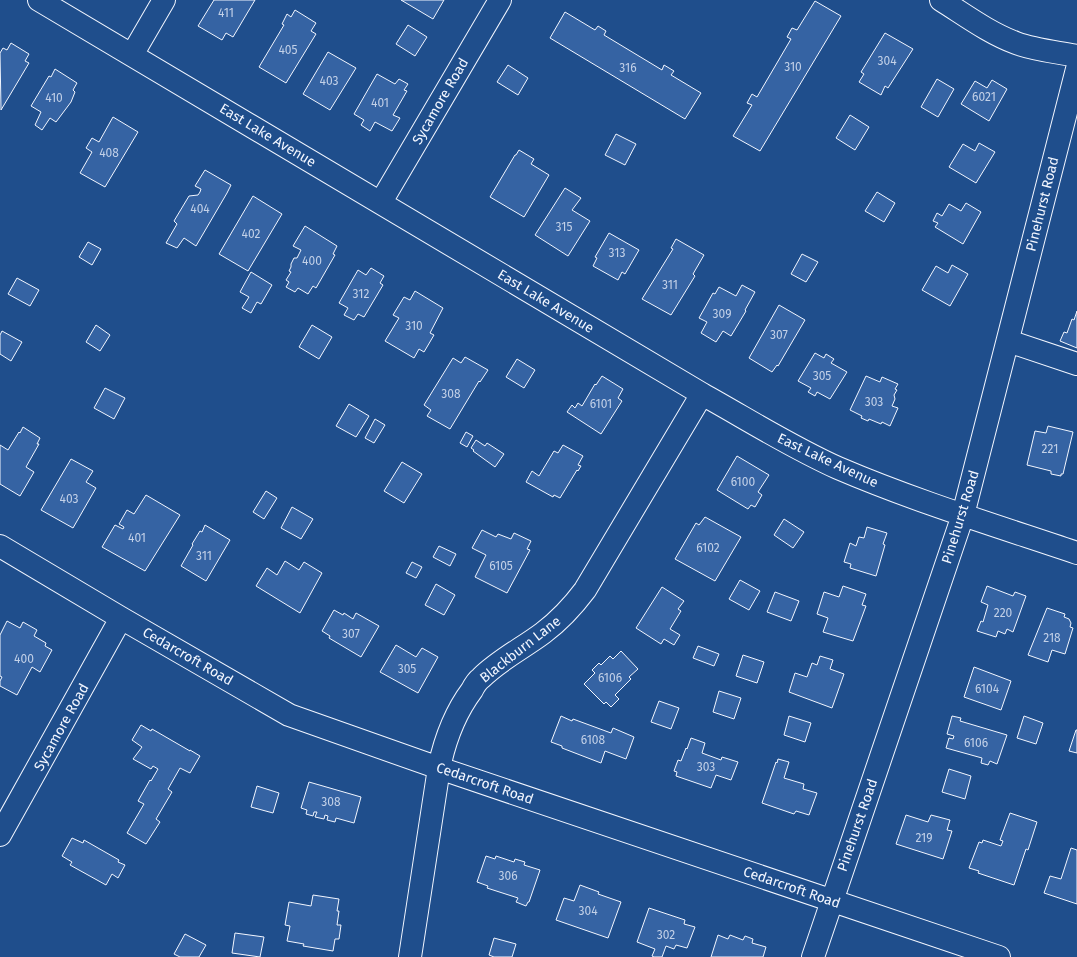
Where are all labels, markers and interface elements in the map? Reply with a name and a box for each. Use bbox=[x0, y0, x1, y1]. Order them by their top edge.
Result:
house number: 411 bbox=[218, 6, 234, 20]
house number: 405 bbox=[278, 43, 298, 57]
house number: 304 bbox=[877, 54, 897, 68]
street label: Sycamore Road bbox=[409, 55, 472, 148]
house number: 310 bbox=[784, 60, 802, 74]
house number: 316 bbox=[619, 61, 637, 75]
house number: 403 bbox=[320, 74, 338, 88]
house number: 6021 bbox=[972, 90, 996, 104]
house number: 410 bbox=[45, 91, 63, 105]
house number: 401 bbox=[371, 96, 389, 110]
street label: East Lake Avenue bbox=[216, 100, 319, 171]
house number: 408 bbox=[99, 146, 119, 160]
street label: Pinehurst Road bbox=[1022, 155, 1062, 253]
house number: 404 bbox=[190, 202, 210, 216]
house number: 315 bbox=[556, 220, 572, 234]
house number: 402 bbox=[242, 227, 260, 241]
house number: 313 bbox=[609, 246, 625, 260]
house number: 400 bbox=[302, 254, 322, 268]
street label: East Lake Avenue bbox=[494, 266, 597, 337]
house number: 311 bbox=[662, 278, 678, 292]
house number: 312 bbox=[353, 287, 369, 301]
house number: 309 bbox=[713, 307, 731, 321]
house number: 310 bbox=[405, 319, 423, 333]
house number: 307 bbox=[770, 328, 788, 342]
house number: 305 bbox=[813, 369, 831, 383]
house number: 308 bbox=[441, 387, 461, 401]
house number: 303 bbox=[865, 395, 883, 409]
house number: 6101 bbox=[590, 397, 612, 411]
street label: East Lake Avenue bbox=[775, 430, 881, 491]
house number: 221 bbox=[1042, 442, 1058, 456]
street label: Pinehurst Road bbox=[938, 468, 983, 566]
house number: 6100 bbox=[731, 475, 755, 489]
house number: 403 bbox=[60, 492, 78, 506]
house number: 401 bbox=[128, 531, 146, 545]
house number: 6102 bbox=[696, 541, 720, 555]
house number: 311 bbox=[196, 549, 212, 563]
house number: 6105 bbox=[489, 559, 513, 573]
house number: 220 bbox=[994, 606, 1013, 620]
street label: Blackburn Lane bbox=[476, 612, 564, 686]
street label: Cedarcroft Road bbox=[139, 624, 236, 689]
house number: 307 bbox=[342, 627, 360, 641]
house number: 218 bbox=[1043, 631, 1061, 645]
house number: 400 bbox=[14, 652, 34, 666]
house number: 305 bbox=[398, 662, 416, 676]
house number: 6106 bbox=[598, 671, 622, 685]
street label: Sycamore Road bbox=[30, 681, 92, 774]
house number: 6104 bbox=[975, 682, 1000, 696]
house number: 6108 bbox=[581, 733, 606, 747]
house number: 6106 bbox=[964, 736, 988, 750]
street label: Cedarcroft Road bbox=[434, 759, 536, 808]
house number: 303 bbox=[697, 760, 715, 774]
street label: Pinehurst Road bbox=[834, 777, 881, 874]
house number: 308 bbox=[321, 795, 341, 809]
house number: 219 bbox=[915, 831, 933, 845]
street label: Cedarcroft Road bbox=[741, 863, 843, 912]
house number: 306 bbox=[498, 869, 518, 883]
house number: 304 bbox=[578, 904, 598, 918]
house number: 302 bbox=[657, 928, 675, 942]

